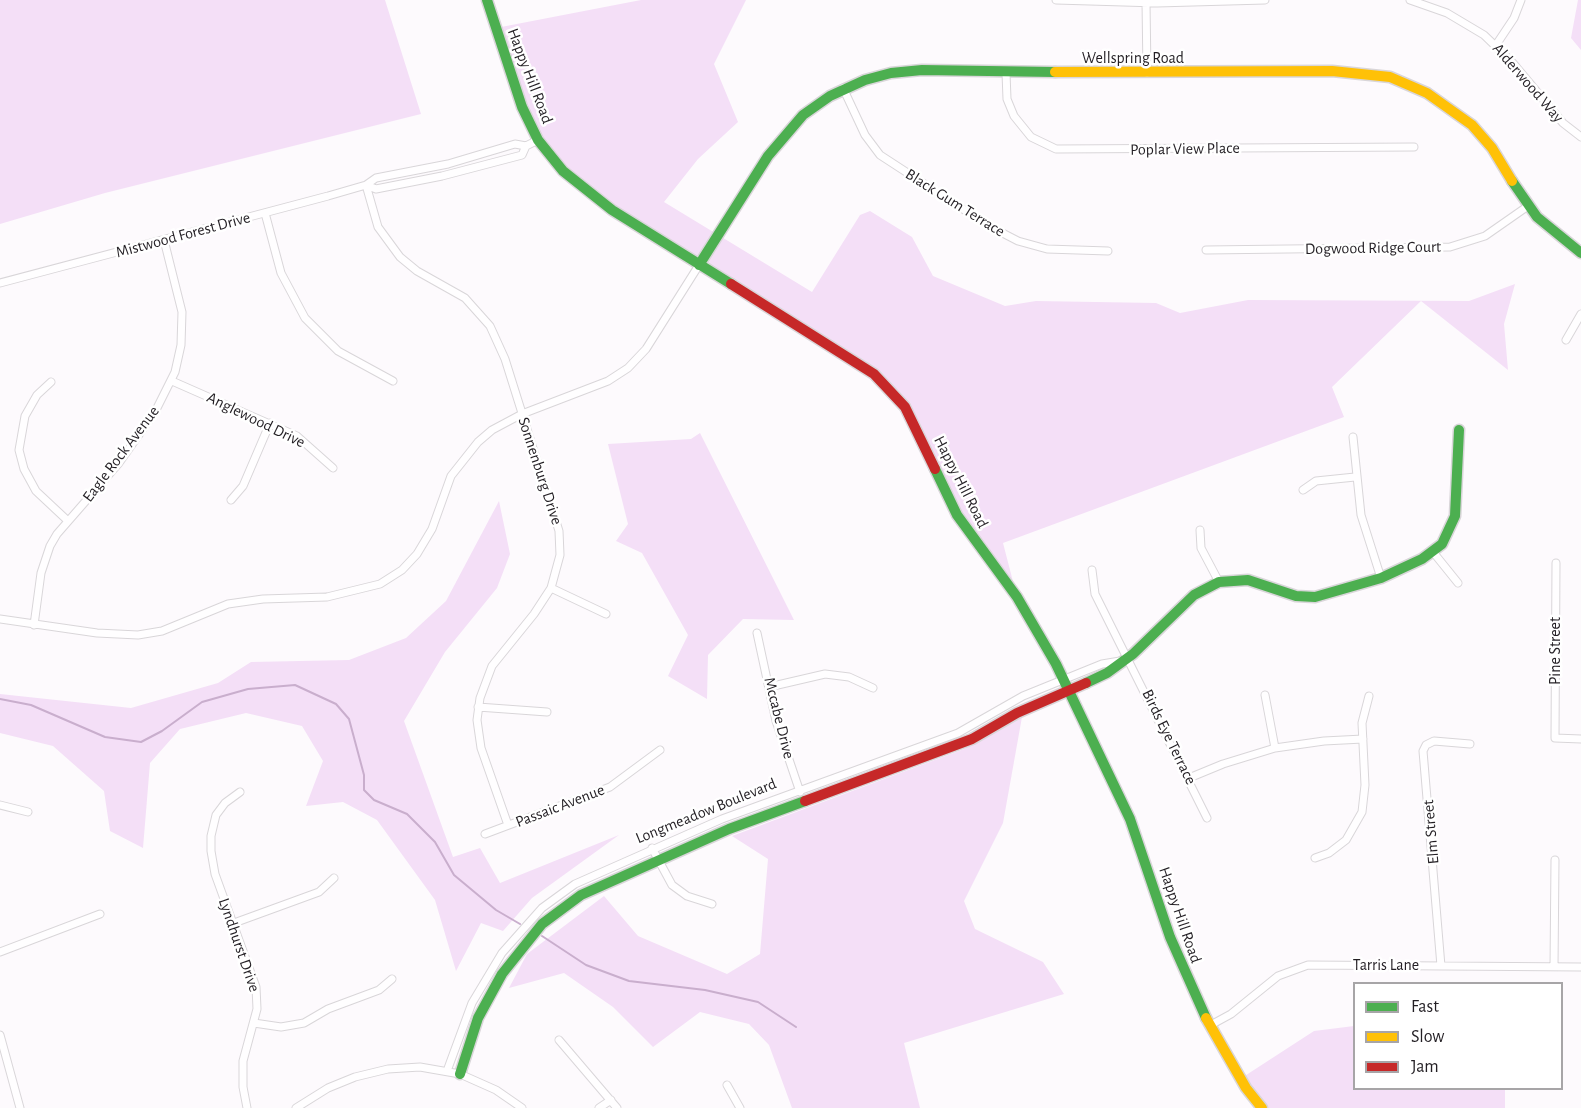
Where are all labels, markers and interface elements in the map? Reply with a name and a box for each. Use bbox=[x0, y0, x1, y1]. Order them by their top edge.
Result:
street label: Happy Hill Road bbox=[503, 26, 557, 126]
street label: Alderwood Way bbox=[1488, 39, 1568, 127]
street label: Wellspring Road bbox=[1082, 48, 1184, 68]
street label: Poplar View Place bbox=[1130, 138, 1240, 160]
street label: Black Gum Terrace bbox=[902, 165, 1008, 241]
street label: Mistwood Forest Drive bbox=[114, 208, 252, 262]
street label: Dogwood Ridge Court bbox=[1305, 237, 1441, 259]
street label: Anglewood Drive bbox=[204, 388, 308, 452]
street label: Eagle Rock Avenue bbox=[79, 402, 163, 506]
street label: Sonnenburg Drive bbox=[514, 415, 566, 527]
street label: Happy Hill Road bbox=[930, 433, 992, 531]
street label: Pine Street bbox=[1545, 617, 1565, 685]
street label: Mccabe Drive bbox=[760, 675, 798, 761]
street label: Birds Eye Terrace bbox=[1138, 686, 1200, 788]
street label: Longmeadow Boulevard bbox=[633, 774, 779, 848]
street label: Passaic Avenue bbox=[513, 780, 607, 832]
street label: Elm Street bbox=[1419, 799, 1443, 865]
street label: Happy Hill Road bbox=[1155, 864, 1205, 966]
street label: Lyndhurst Drive bbox=[214, 896, 264, 994]
street label: Tarris Lane bbox=[1353, 955, 1419, 975]
legend bbox=[1353, 982, 1563, 1090]
text: Fast bbox=[1411, 998, 1439, 1016]
text: Slow bbox=[1411, 1028, 1444, 1046]
text: Jam bbox=[1411, 1058, 1439, 1076]

